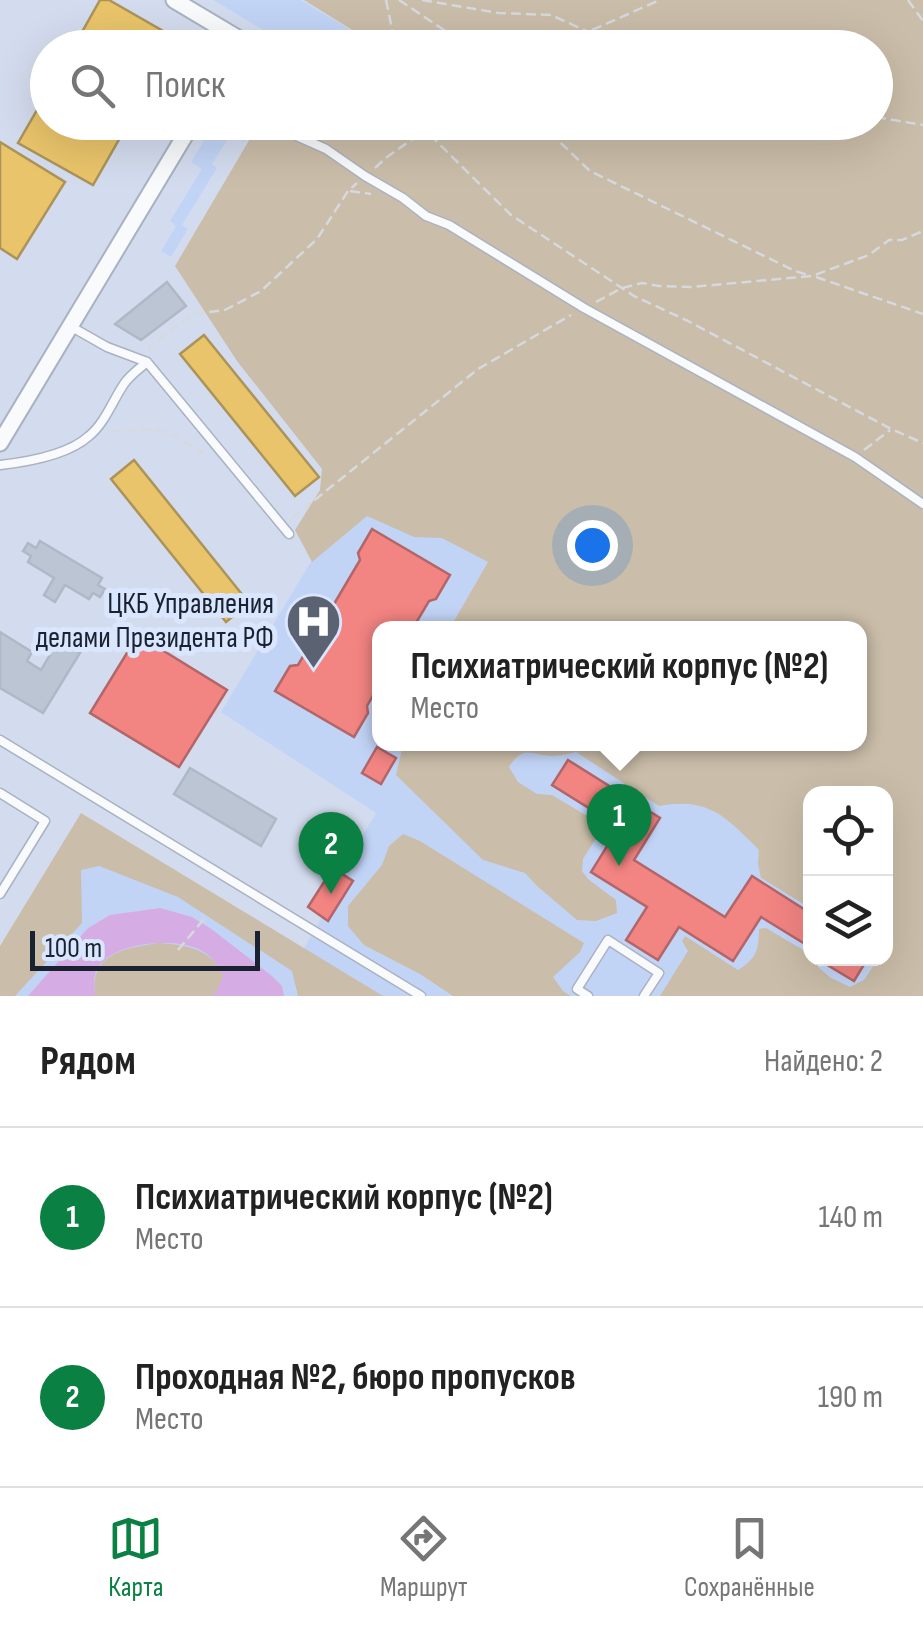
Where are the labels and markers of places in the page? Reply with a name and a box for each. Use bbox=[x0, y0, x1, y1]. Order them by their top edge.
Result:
place label: ЦКБ Управления делами Президента РФ bbox=[36, 586, 274, 656]
hospital icon: ЦКБ Управления делами Президента РФ bbox=[283, 591, 343, 670]
pin: 1 bbox=[586, 784, 652, 866]
pin: 2 bbox=[298, 812, 364, 894]

